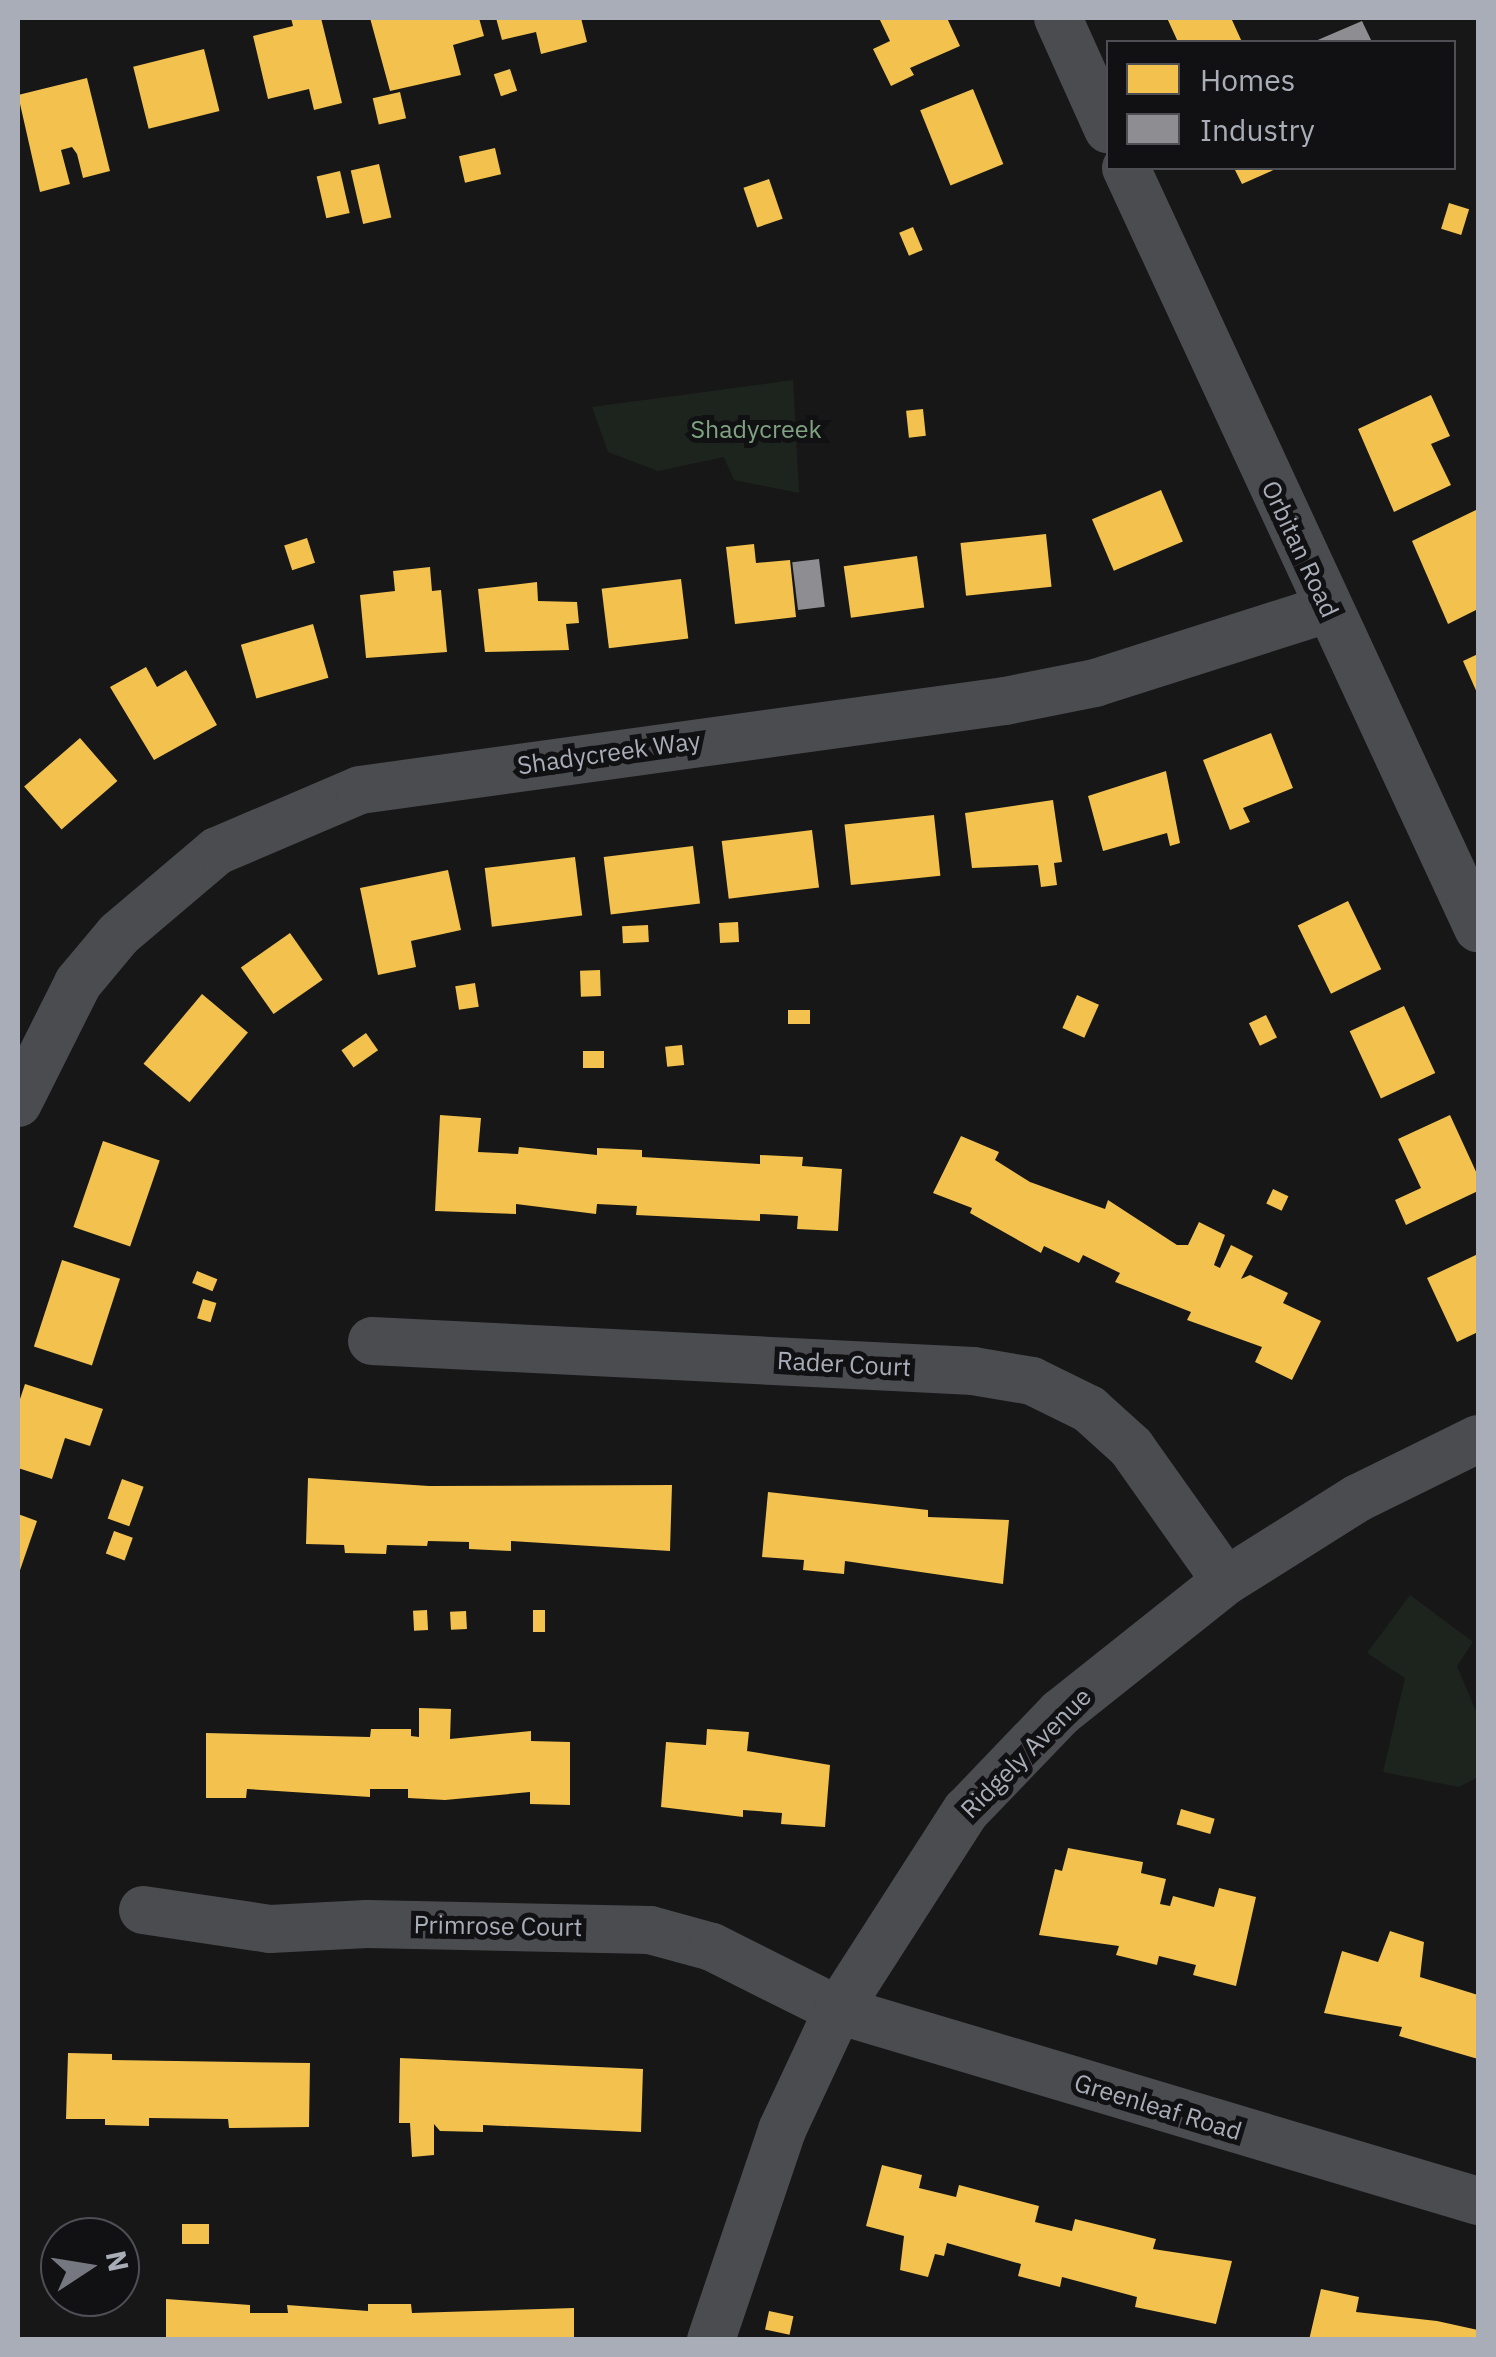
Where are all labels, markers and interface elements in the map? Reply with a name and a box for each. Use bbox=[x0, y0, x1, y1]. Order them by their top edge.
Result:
legend bbox=[1106, 40, 1456, 170]
text: Homes bbox=[1200, 60, 1295, 99]
text: Industry bbox=[1200, 110, 1315, 149]
park label: Shadycreek bbox=[690, 414, 822, 444]
street label: Orbitan Road bbox=[1255, 476, 1345, 622]
street label: Shadycreek Way bbox=[515, 725, 703, 781]
street label: Rader Court bbox=[776, 1346, 912, 1382]
street label: Ridgely Avenue bbox=[955, 1682, 1097, 1824]
street label: Primrose Court bbox=[413, 1910, 583, 1942]
street label: Greenleaf Road bbox=[1071, 2067, 1245, 2147]
north arrow bbox=[40, 2217, 140, 2317]
text: N bbox=[98, 2247, 138, 2275]

